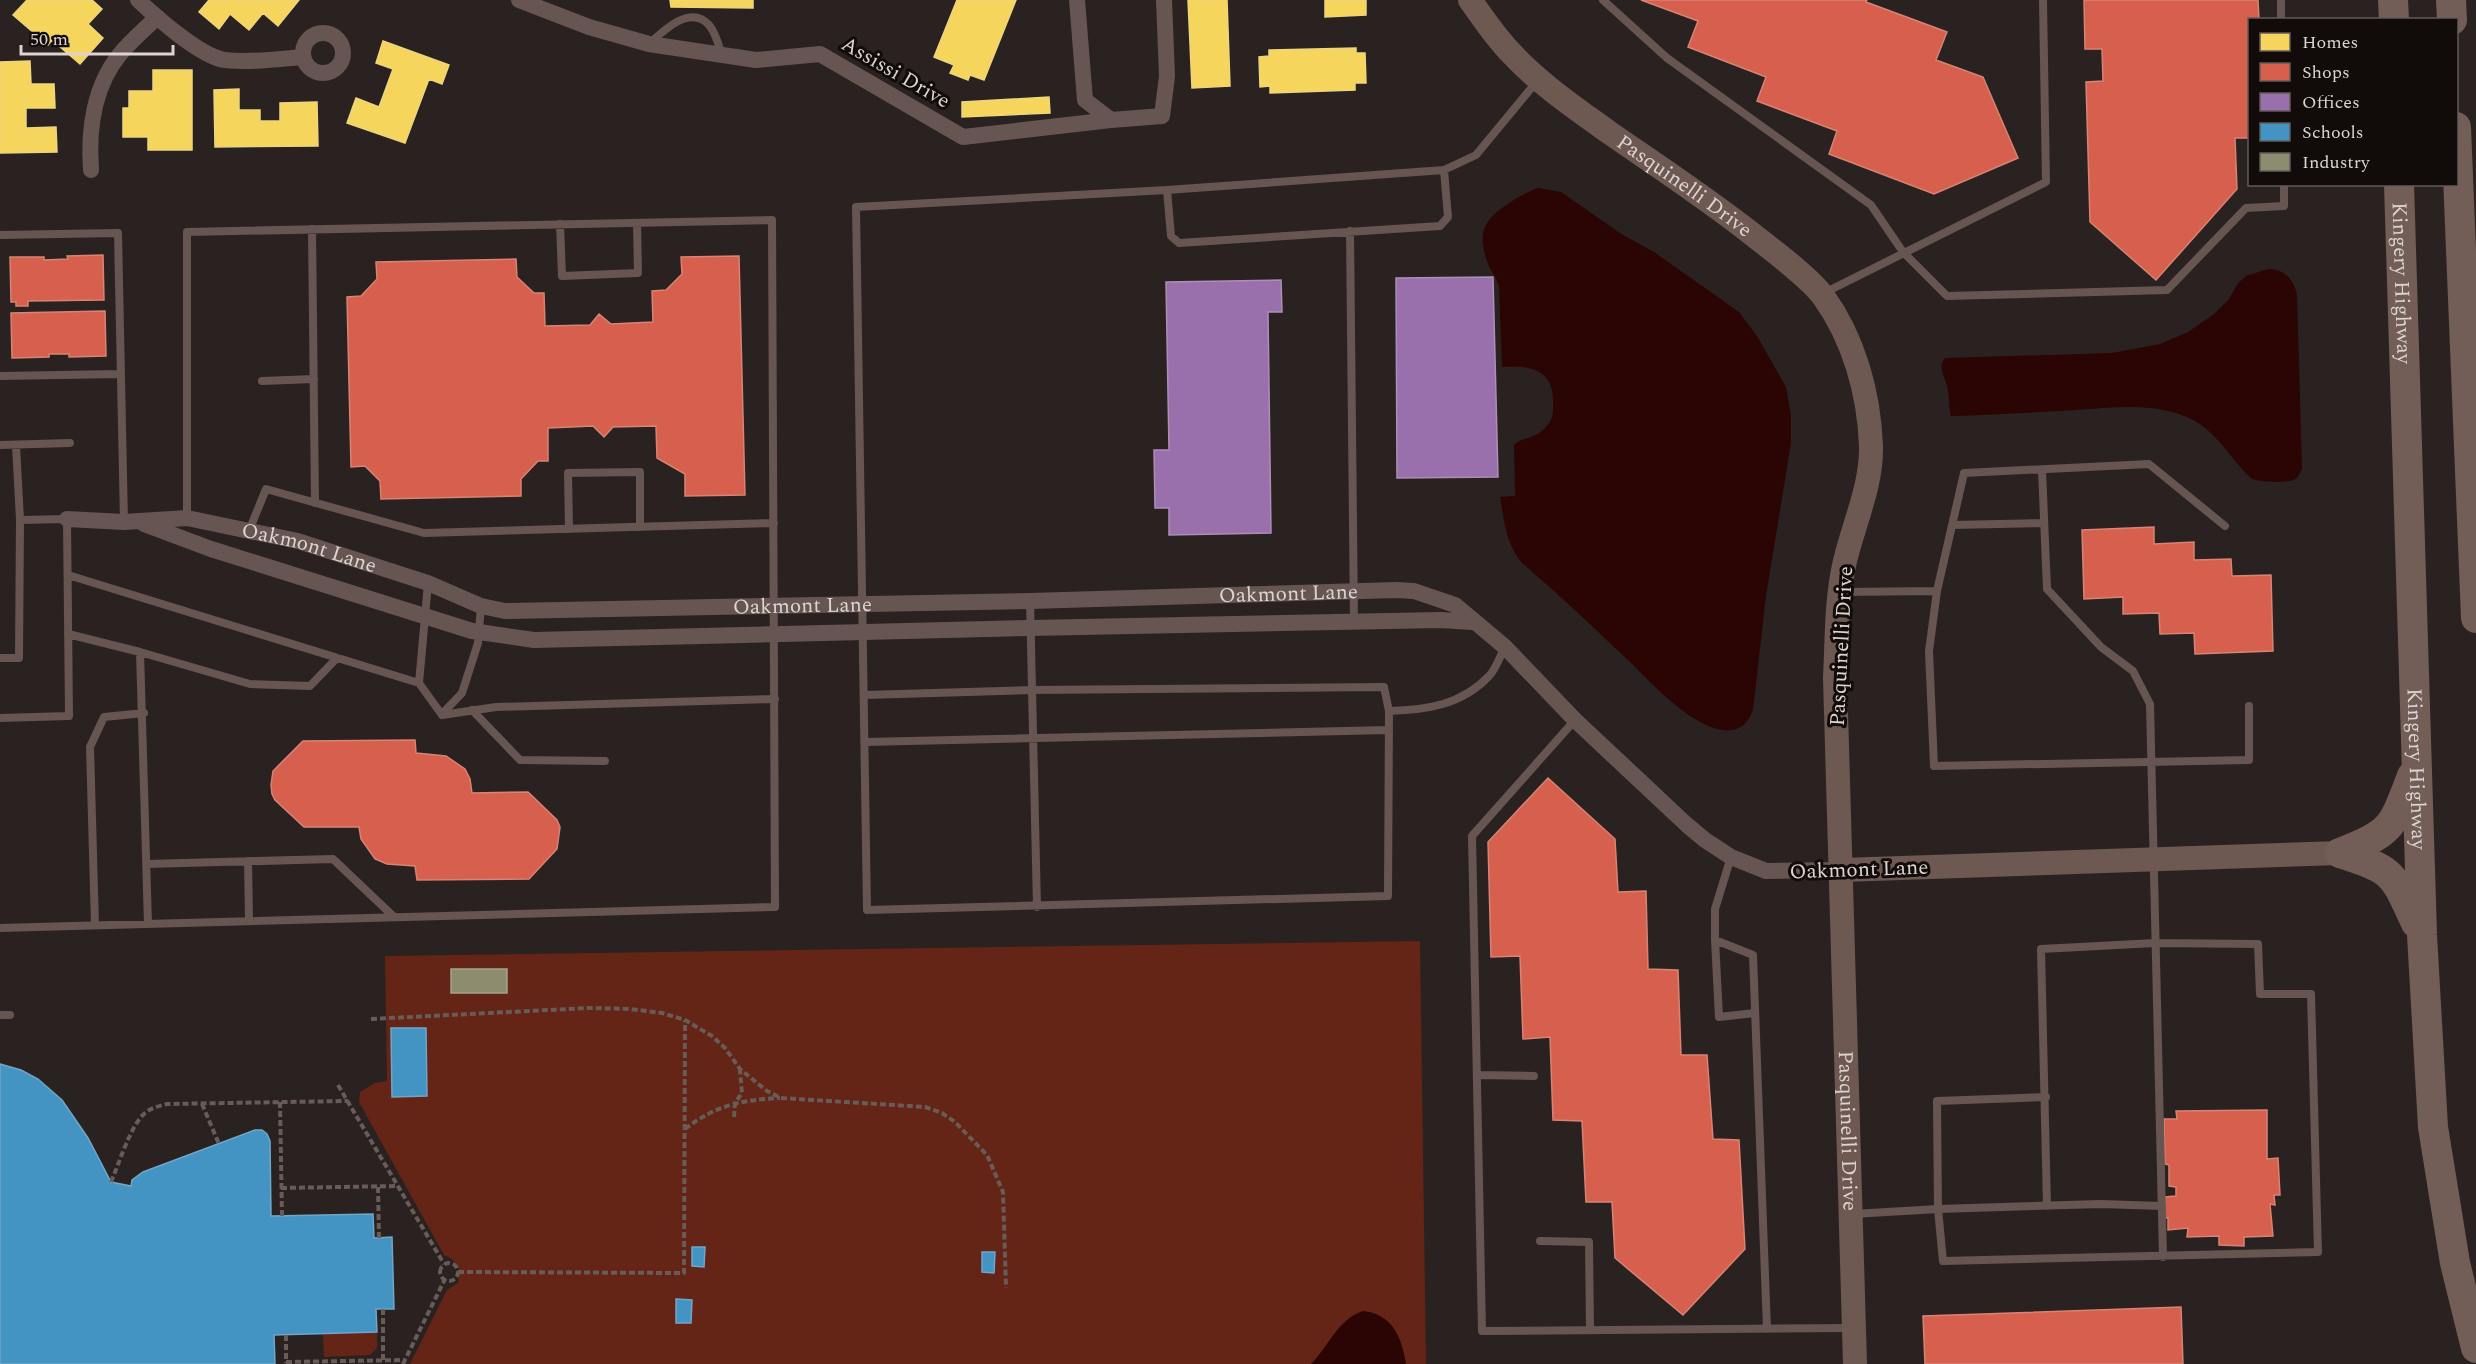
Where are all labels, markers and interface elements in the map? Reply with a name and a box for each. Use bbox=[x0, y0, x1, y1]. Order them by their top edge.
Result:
scale bar bbox=[21, 18, 172, 56]
legend bbox=[2248, 18, 2458, 186]
text: 50 m bbox=[30, 26, 68, 53]
street label: Assissi Drive bbox=[835, 29, 956, 117]
text: Homes bbox=[2302, 29, 2358, 56]
text: Shops bbox=[2302, 59, 2350, 86]
text: Offices bbox=[2302, 89, 2360, 116]
text: Schools bbox=[2302, 119, 2364, 146]
street label: Pasquinelli Drive bbox=[1610, 127, 1759, 246]
text: Industry bbox=[2302, 149, 2371, 176]
street label: Kingery Highway bbox=[2383, 202, 2420, 365]
street label: Oakmont Lane bbox=[239, 515, 381, 582]
street label: Pasquinelli Drive bbox=[1822, 565, 1862, 727]
street label: Oakmont Lane bbox=[1218, 576, 1358, 612]
street label: Oakmont Lane bbox=[733, 589, 872, 624]
street label: Kingery Highway bbox=[2397, 687, 2434, 851]
street label: Oakmont Lane bbox=[1789, 852, 1929, 888]
street label: Pasquinelli Drive bbox=[1829, 1050, 1866, 1212]

